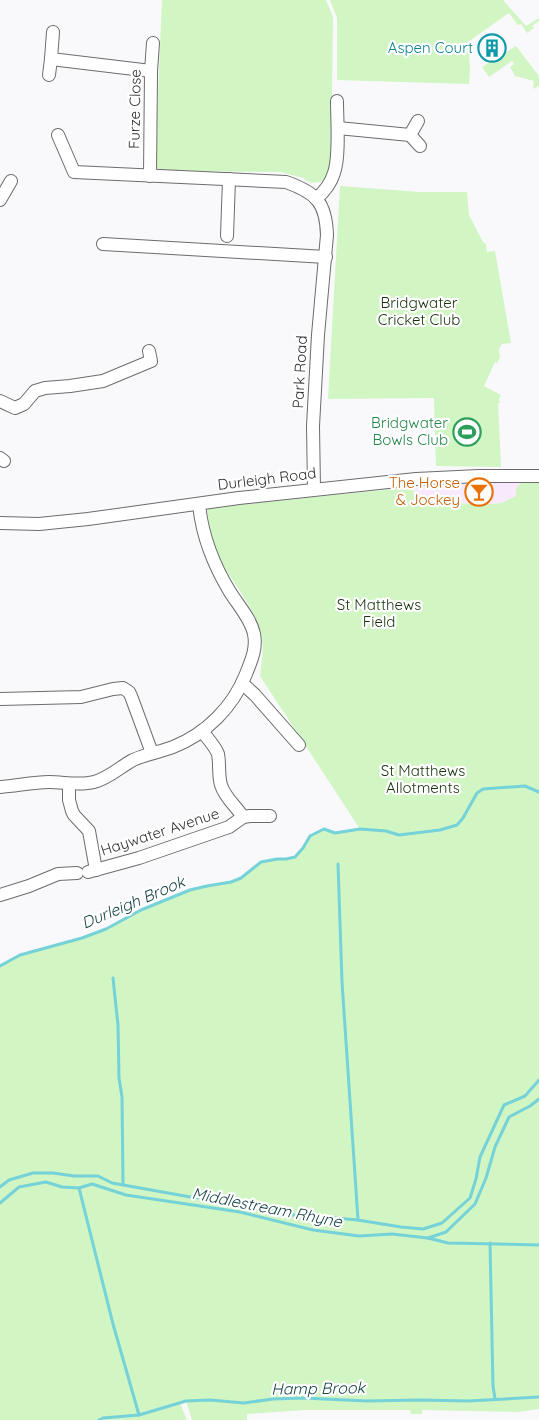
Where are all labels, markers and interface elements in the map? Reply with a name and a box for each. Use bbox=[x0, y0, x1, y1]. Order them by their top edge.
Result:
building icon: Aspen Court bbox=[477, 33, 507, 63]
place label: Aspen Court bbox=[388, 38, 473, 57]
street label: Furze Close bbox=[124, 69, 145, 149]
park label: Bridgwater Cricket Club bbox=[378, 293, 460, 329]
street label: Park Road bbox=[288, 335, 311, 409]
place label: Bridgwater Bowls Club bbox=[371, 413, 448, 449]
sports icon: Bridgwater Bowls Club bbox=[452, 417, 482, 447]
street label: Durleigh Road bbox=[217, 463, 317, 494]
place label: The Horse & Jockey bbox=[389, 473, 460, 509]
bar icon: The Horse & Jockey bbox=[464, 477, 494, 507]
park label: St Matthews Field bbox=[337, 595, 421, 631]
park label: St Matthews Allotments bbox=[381, 761, 465, 797]
street label: Haywater Avenue bbox=[98, 803, 222, 860]
water label: Durleigh Brook bbox=[78, 871, 189, 933]
water label: Middlestream Rhyne bbox=[190, 1183, 345, 1232]
water label: Hamp Brook bbox=[271, 1377, 367, 1399]

